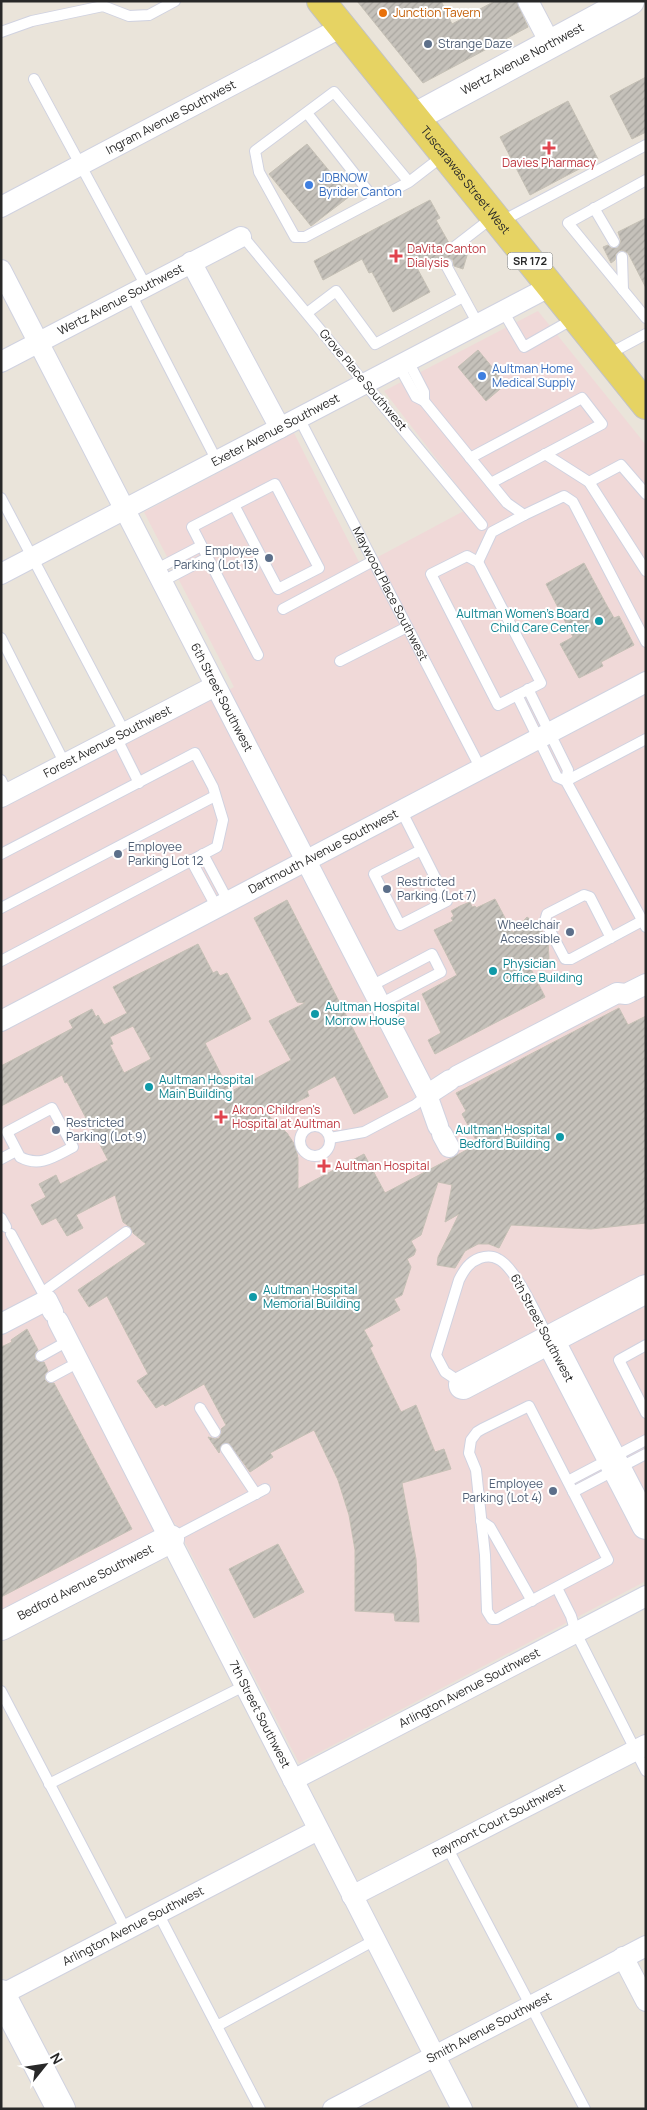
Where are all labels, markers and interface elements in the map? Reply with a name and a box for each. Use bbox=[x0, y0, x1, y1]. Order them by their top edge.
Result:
place label: Junction Tavern bbox=[393, 4, 481, 21]
marker: Junction Tavern bbox=[377, 7, 389, 19]
street label: Wertz Avenue Northwest bbox=[458, 18, 587, 99]
place label: Strange Daze bbox=[438, 35, 512, 52]
marker: Strange Daze bbox=[422, 38, 434, 50]
street label: Ingram Avenue Southwest bbox=[103, 76, 239, 158]
street label: Tuscarawas Street West bbox=[417, 122, 514, 238]
marker: Davies Pharmacy bbox=[543, 142, 555, 154]
place label: Davies Pharmacy bbox=[502, 154, 597, 171]
place label: JDBNOW Byrider Canton bbox=[319, 169, 402, 200]
marker: JDBNOW Byrider Canton bbox=[303, 179, 315, 191]
place label: DaVita Canton Dialysis bbox=[407, 240, 486, 271]
marker: DaVita Canton Dialysis bbox=[389, 249, 403, 263]
road number: SR 172 bbox=[508, 252, 552, 270]
street label: Wertz Avenue Southwest bbox=[55, 259, 187, 339]
street label: Grove Place Southwest bbox=[316, 325, 411, 434]
place label: Aultman Home Medical Supply bbox=[492, 360, 576, 391]
marker: Aultman Home Medical Supply bbox=[476, 370, 488, 382]
street label: Exeter Avenue Southwest bbox=[208, 389, 343, 470]
street label: Maywood Place Southwest bbox=[349, 524, 432, 664]
place label: Employee Parking (Lot 13) bbox=[174, 542, 259, 573]
marker: Employee Parking (Lot 13) bbox=[263, 552, 275, 564]
place label: Aultman Women's Board Child Care Center bbox=[456, 605, 590, 636]
marker: Aultman Women's Board Child Care Center bbox=[593, 615, 605, 627]
street label: 6th Street Southwest bbox=[187, 640, 257, 755]
street label: Forest Avenue Southwest bbox=[40, 701, 174, 782]
street label: Dartmouth Avenue Southwest bbox=[245, 805, 401, 898]
place label: Employee Parking Lot 12 bbox=[128, 838, 203, 869]
marker: Employee Parking Lot 12 bbox=[112, 848, 124, 860]
place label: Restricted Parking (Lot 7) bbox=[397, 873, 477, 904]
marker: Restricted Parking (Lot 7) bbox=[381, 883, 393, 895]
place label: Wheelchair Accessible bbox=[497, 916, 561, 947]
marker: Wheelchair Accessible bbox=[564, 926, 576, 938]
place label: Physician Office Building bbox=[503, 955, 583, 986]
marker: Physician Office Building bbox=[487, 965, 499, 977]
place label: Aultman Hospital Morrow House bbox=[325, 998, 419, 1029]
marker: Aultman Hospital Morrow House bbox=[309, 1008, 321, 1020]
place label: Aultman Hospital Main Building bbox=[159, 1071, 253, 1102]
marker: Aultman Hospital Main Building bbox=[143, 1081, 155, 1093]
place label: Akron Children's Hospital at Aultman bbox=[232, 1101, 340, 1132]
marker: Akron Children's Hospital at Aultman bbox=[214, 1110, 228, 1124]
place label: Restricted Parking (Lot 9) bbox=[66, 1114, 147, 1145]
place label: Aultman Hospital Bedford Building bbox=[456, 1121, 550, 1152]
marker: Restricted Parking (Lot 9) bbox=[50, 1124, 62, 1136]
marker: Aultman Hospital Bedford Building bbox=[554, 1131, 566, 1143]
place label: Aultman Hospital bbox=[335, 1157, 429, 1174]
marker: Aultman Hospital bbox=[317, 1159, 331, 1173]
street label: 6th Street Southwest bbox=[507, 1271, 578, 1385]
place label: Aultman Hospital Memorial Building bbox=[263, 1281, 360, 1312]
marker: Aultman Hospital Memorial Building bbox=[247, 1291, 259, 1303]
place label: Employee Parking (Lot 4) bbox=[462, 1475, 543, 1506]
marker: Employee Parking (Lot 4) bbox=[547, 1485, 559, 1497]
street label: Bedford Avenue Southwest bbox=[14, 1540, 156, 1624]
street label: Arlington Avenue Southwest bbox=[396, 1644, 543, 1731]
street label: 7th Street Southwest bbox=[225, 1657, 295, 1771]
street label: Raymont Court Southwest bbox=[429, 1779, 568, 1861]
street label: Arlington Avenue Southwest bbox=[59, 1882, 207, 1970]
street label: Smith Avenue Southwest bbox=[423, 1988, 555, 2067]
north arrow bbox=[20, 2040, 70, 2090]
text: N bbox=[46, 2049, 67, 2067]

